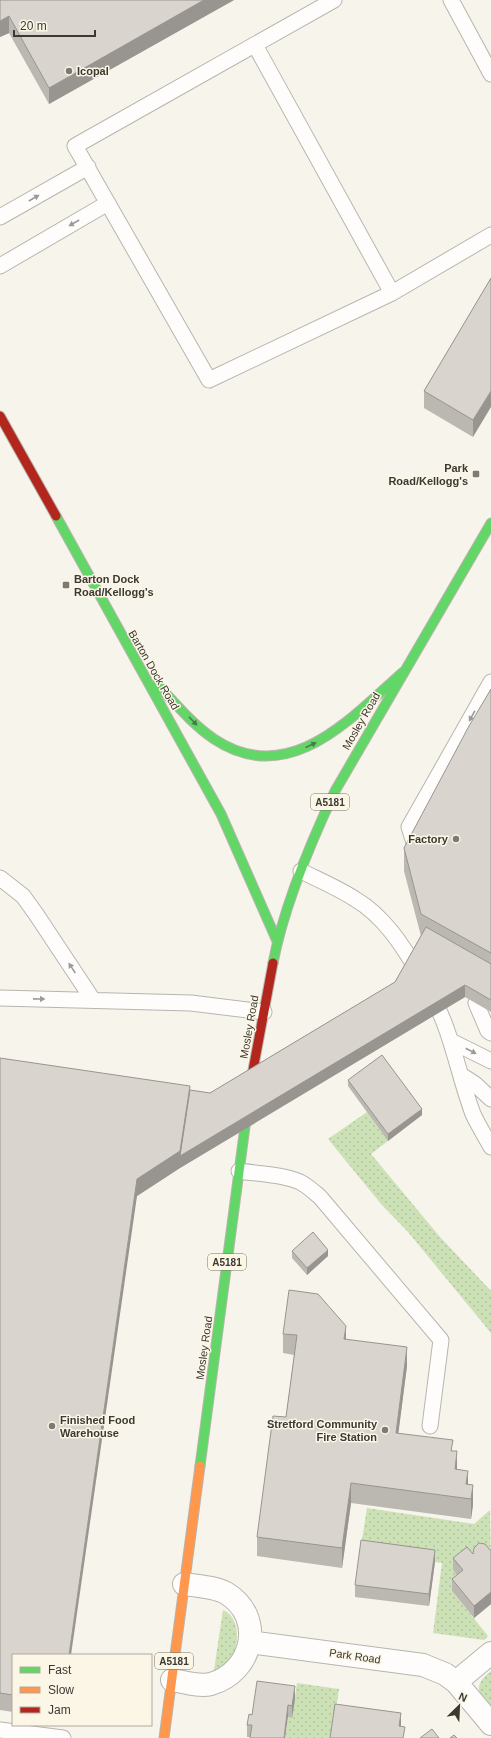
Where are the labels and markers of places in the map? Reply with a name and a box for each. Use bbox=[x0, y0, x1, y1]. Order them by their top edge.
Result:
place label: Icopal bbox=[77, 65, 109, 77]
marker: Icopal bbox=[64, 66, 74, 76]
place label: Park Road/Kellogg's bbox=[388, 462, 469, 487]
marker: Park Road/Kellogg's bbox=[471, 469, 481, 479]
place label: Barton Dock Road/Kellogg's bbox=[74, 573, 154, 598]
marker: Barton Dock Road/Kellogg's bbox=[61, 580, 71, 590]
place label: Factory bbox=[408, 833, 449, 845]
marker: Factory bbox=[451, 834, 461, 844]
place label: Finished Food Warehouse bbox=[60, 1414, 135, 1439]
place label: Stretford Community Fire Station bbox=[267, 1418, 378, 1443]
marker: Finished Food Warehouse bbox=[47, 1421, 57, 1431]
marker: Stretford Community Fire Station bbox=[380, 1425, 390, 1435]

